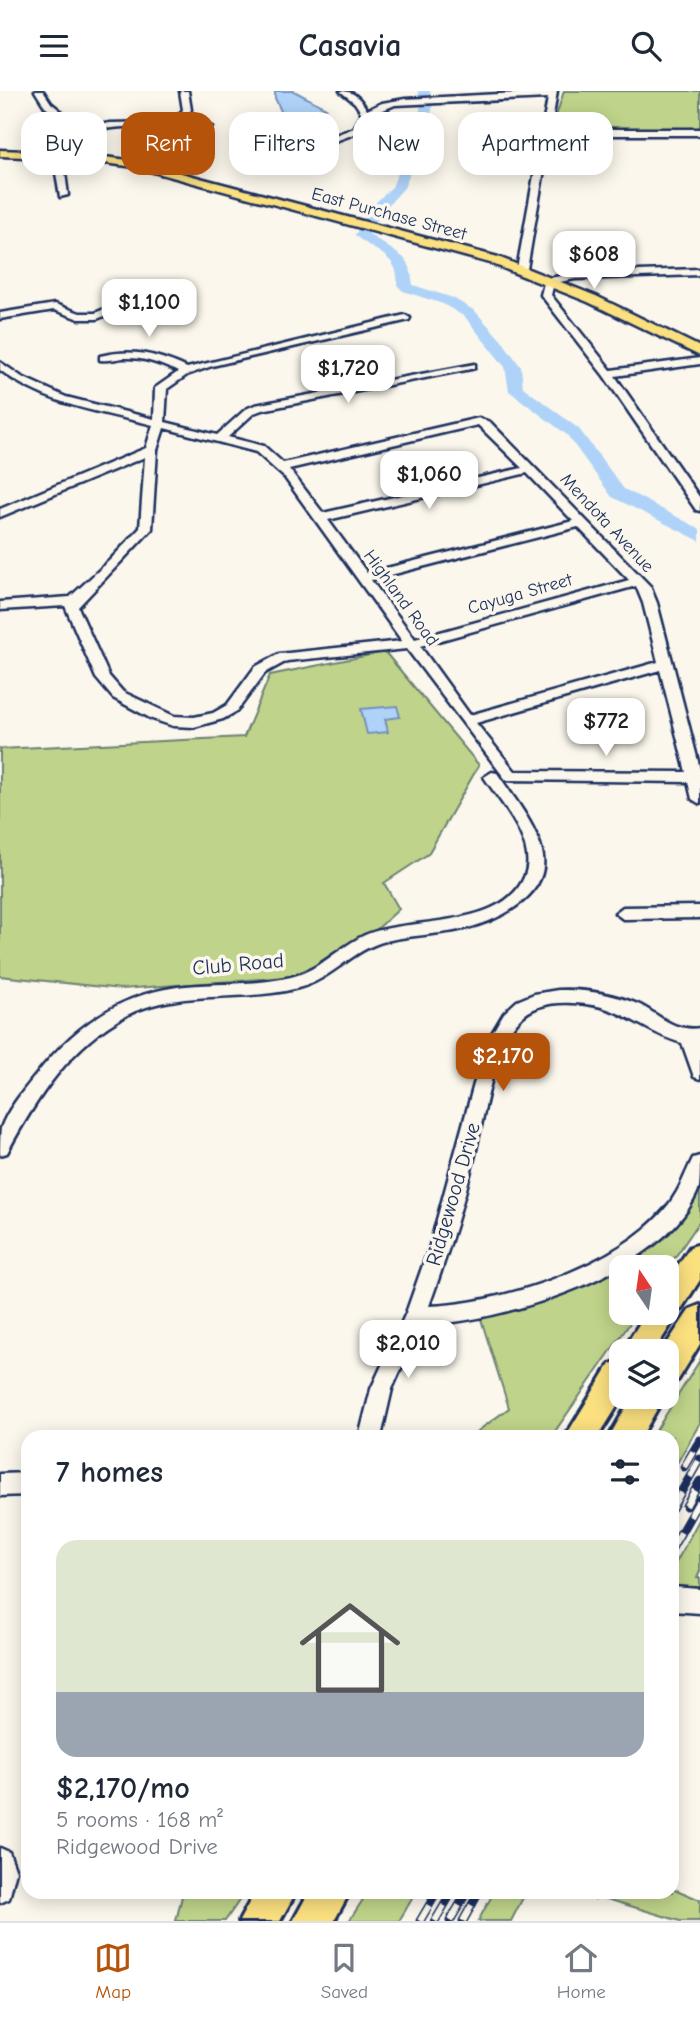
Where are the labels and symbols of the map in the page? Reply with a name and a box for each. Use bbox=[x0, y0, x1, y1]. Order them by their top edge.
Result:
street label: East Purchase Street bbox=[309, 183, 470, 245]
pin: $608 bbox=[553, 231, 635, 291]
pin: $1,100 bbox=[92, 279, 206, 339]
pin: $1,720 bbox=[291, 345, 405, 405]
pin: $1,060 bbox=[372, 451, 486, 511]
street label: Mendota Avenue bbox=[556, 469, 658, 577]
street label: Highland Road bbox=[359, 546, 443, 650]
street label: Cayuga Street bbox=[465, 569, 575, 619]
pin: $772 bbox=[565, 699, 647, 758]
street label: Club Road bbox=[191, 948, 285, 980]
pin: $2,170 bbox=[446, 1033, 560, 1093]
street label: Ridgewood Drive bbox=[421, 1120, 485, 1268]
north arrow bbox=[609, 1255, 679, 1325]
pin: $2,010 bbox=[351, 1321, 465, 1380]

